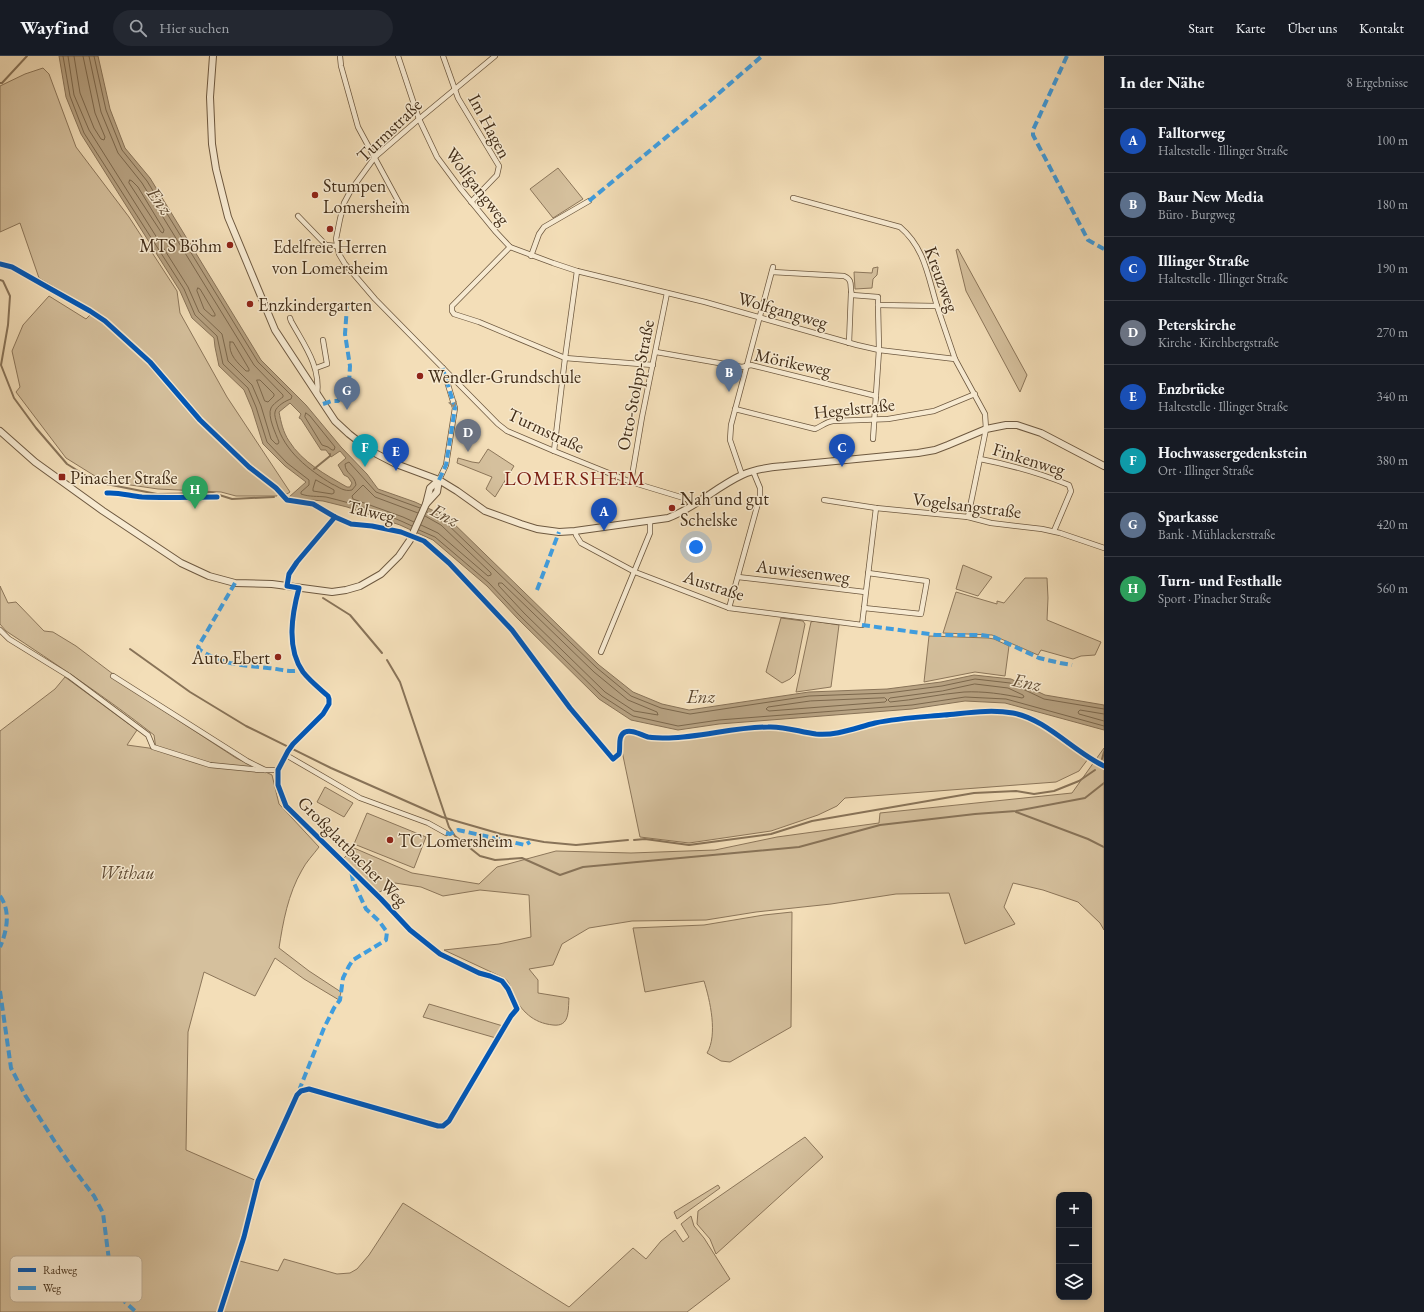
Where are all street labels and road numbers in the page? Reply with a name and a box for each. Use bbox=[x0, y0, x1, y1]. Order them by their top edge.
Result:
street label: Im Hagen bbox=[463, 90, 517, 163]
street label: Turmstraße bbox=[351, 93, 427, 167]
street label: Wolfgangweg bbox=[440, 142, 516, 230]
street label: Kreuzweg bbox=[920, 243, 965, 315]
street label: Wolfgangweg bbox=[735, 286, 831, 334]
street label: Otto-Stolpp-Straße bbox=[611, 318, 659, 452]
street label: Mörikeweg bbox=[753, 343, 833, 381]
street label: Hegelstraße bbox=[812, 392, 896, 424]
street label: Turmstraße bbox=[504, 402, 588, 458]
street label: Finkenweg bbox=[990, 437, 1068, 481]
street label: Vogelsangstraße bbox=[911, 487, 1023, 523]
street label: Talweg bbox=[345, 494, 397, 528]
street label: Auwiesenweg bbox=[754, 554, 851, 588]
street label: Austraße bbox=[680, 564, 747, 606]
street label: Großglattbacher Weg bbox=[293, 791, 413, 911]

